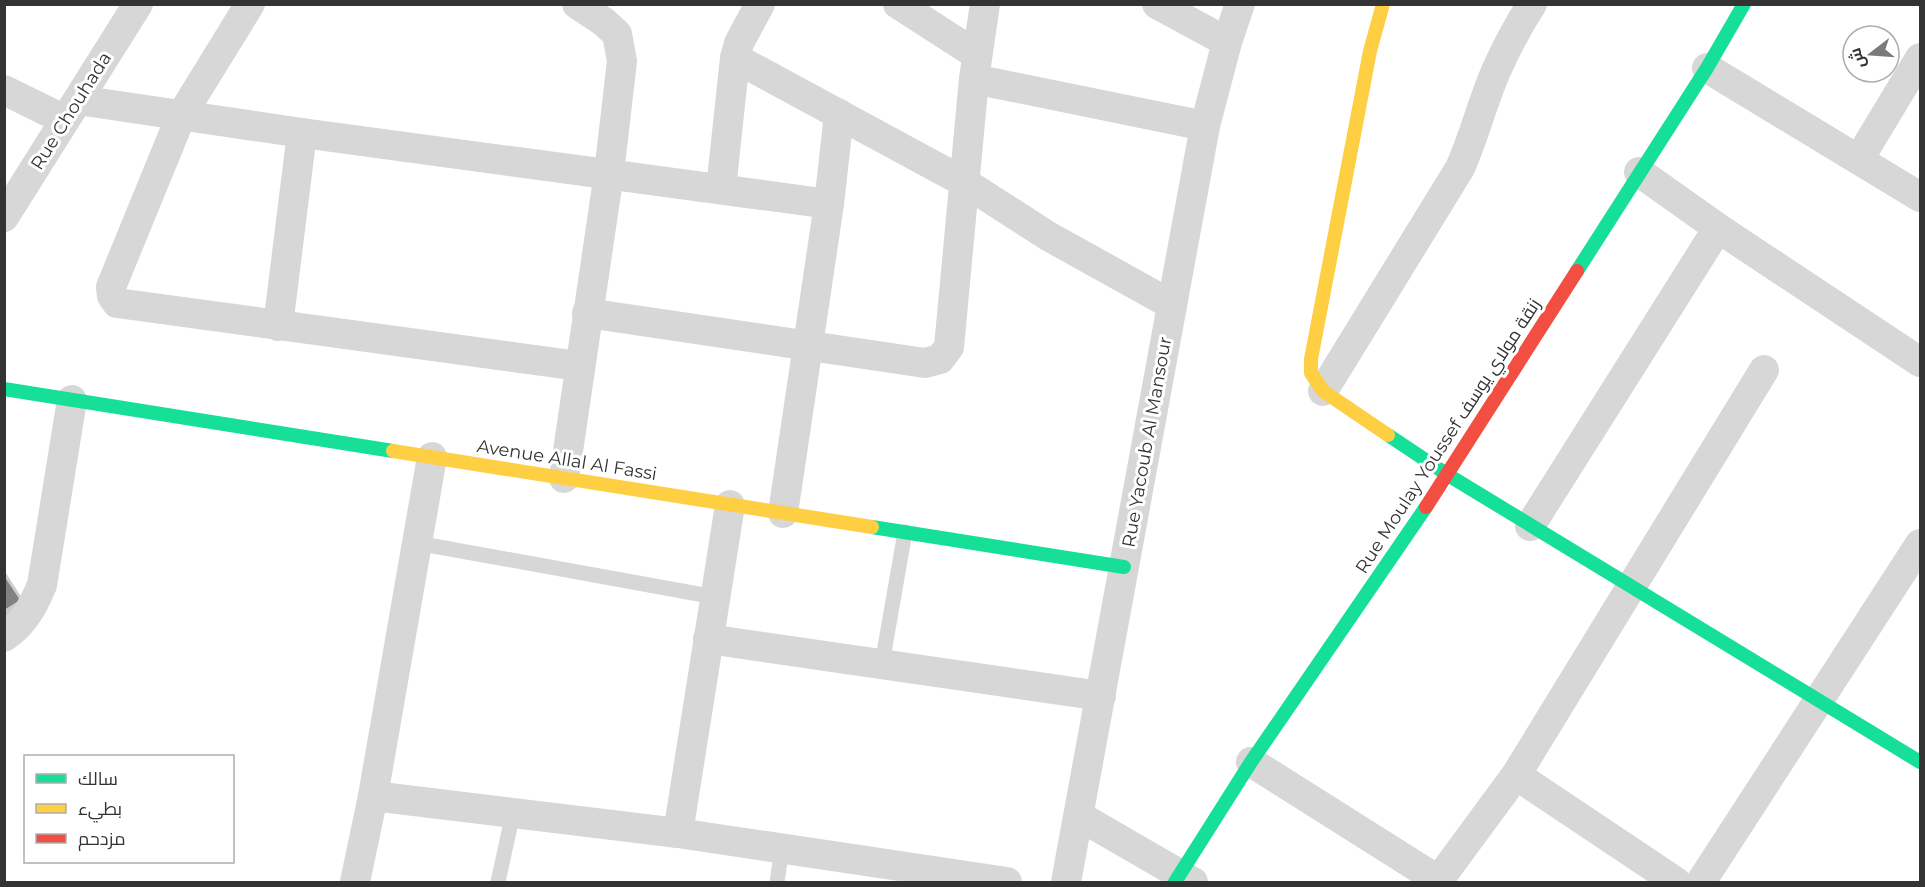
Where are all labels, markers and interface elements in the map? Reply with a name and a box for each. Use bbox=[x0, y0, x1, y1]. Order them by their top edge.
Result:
north arrow bbox=[1841, 24, 1901, 84]
text: ش bbox=[1845, 46, 1869, 71]
street label: Rue Chouhada bbox=[26, 48, 116, 174]
street label: Rue Moulay Youssef زنقة مولاي يوسف bbox=[1351, 294, 1548, 579]
street label: Rue Yacoub Al Mansour bbox=[1118, 335, 1176, 549]
street label: Avenue Allal Al Fassi bbox=[475, 435, 659, 485]
legend bbox=[24, 755, 234, 863]
text: سالك bbox=[78, 768, 118, 790]
text: بطيء bbox=[78, 798, 122, 823]
text: مزدحم bbox=[78, 828, 126, 851]

